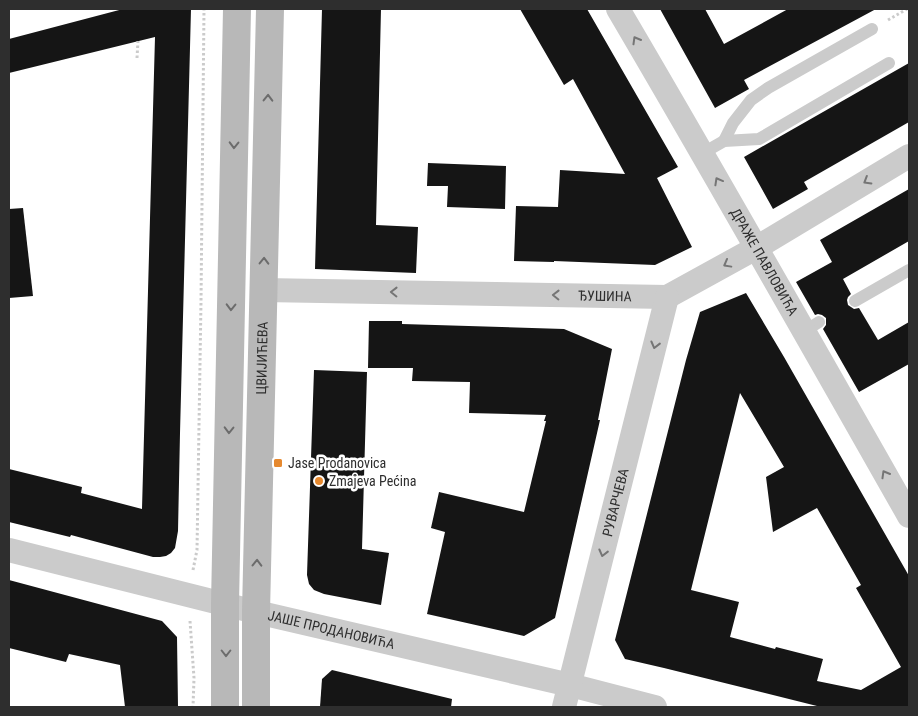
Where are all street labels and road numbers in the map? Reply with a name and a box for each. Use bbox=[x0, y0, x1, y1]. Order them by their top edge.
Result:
street label: ДРАЖЕ ПАВЛОВИЋА bbox=[727, 205, 801, 318]
street label: ЂУШИНА bbox=[578, 287, 632, 304]
street label: ЦВИЈИЋЕВА bbox=[253, 321, 271, 395]
street label: РУВАРЧЕВА bbox=[599, 466, 632, 538]
street label: ЈАШЕ ПРОДАНОВИЋА bbox=[266, 607, 396, 652]

